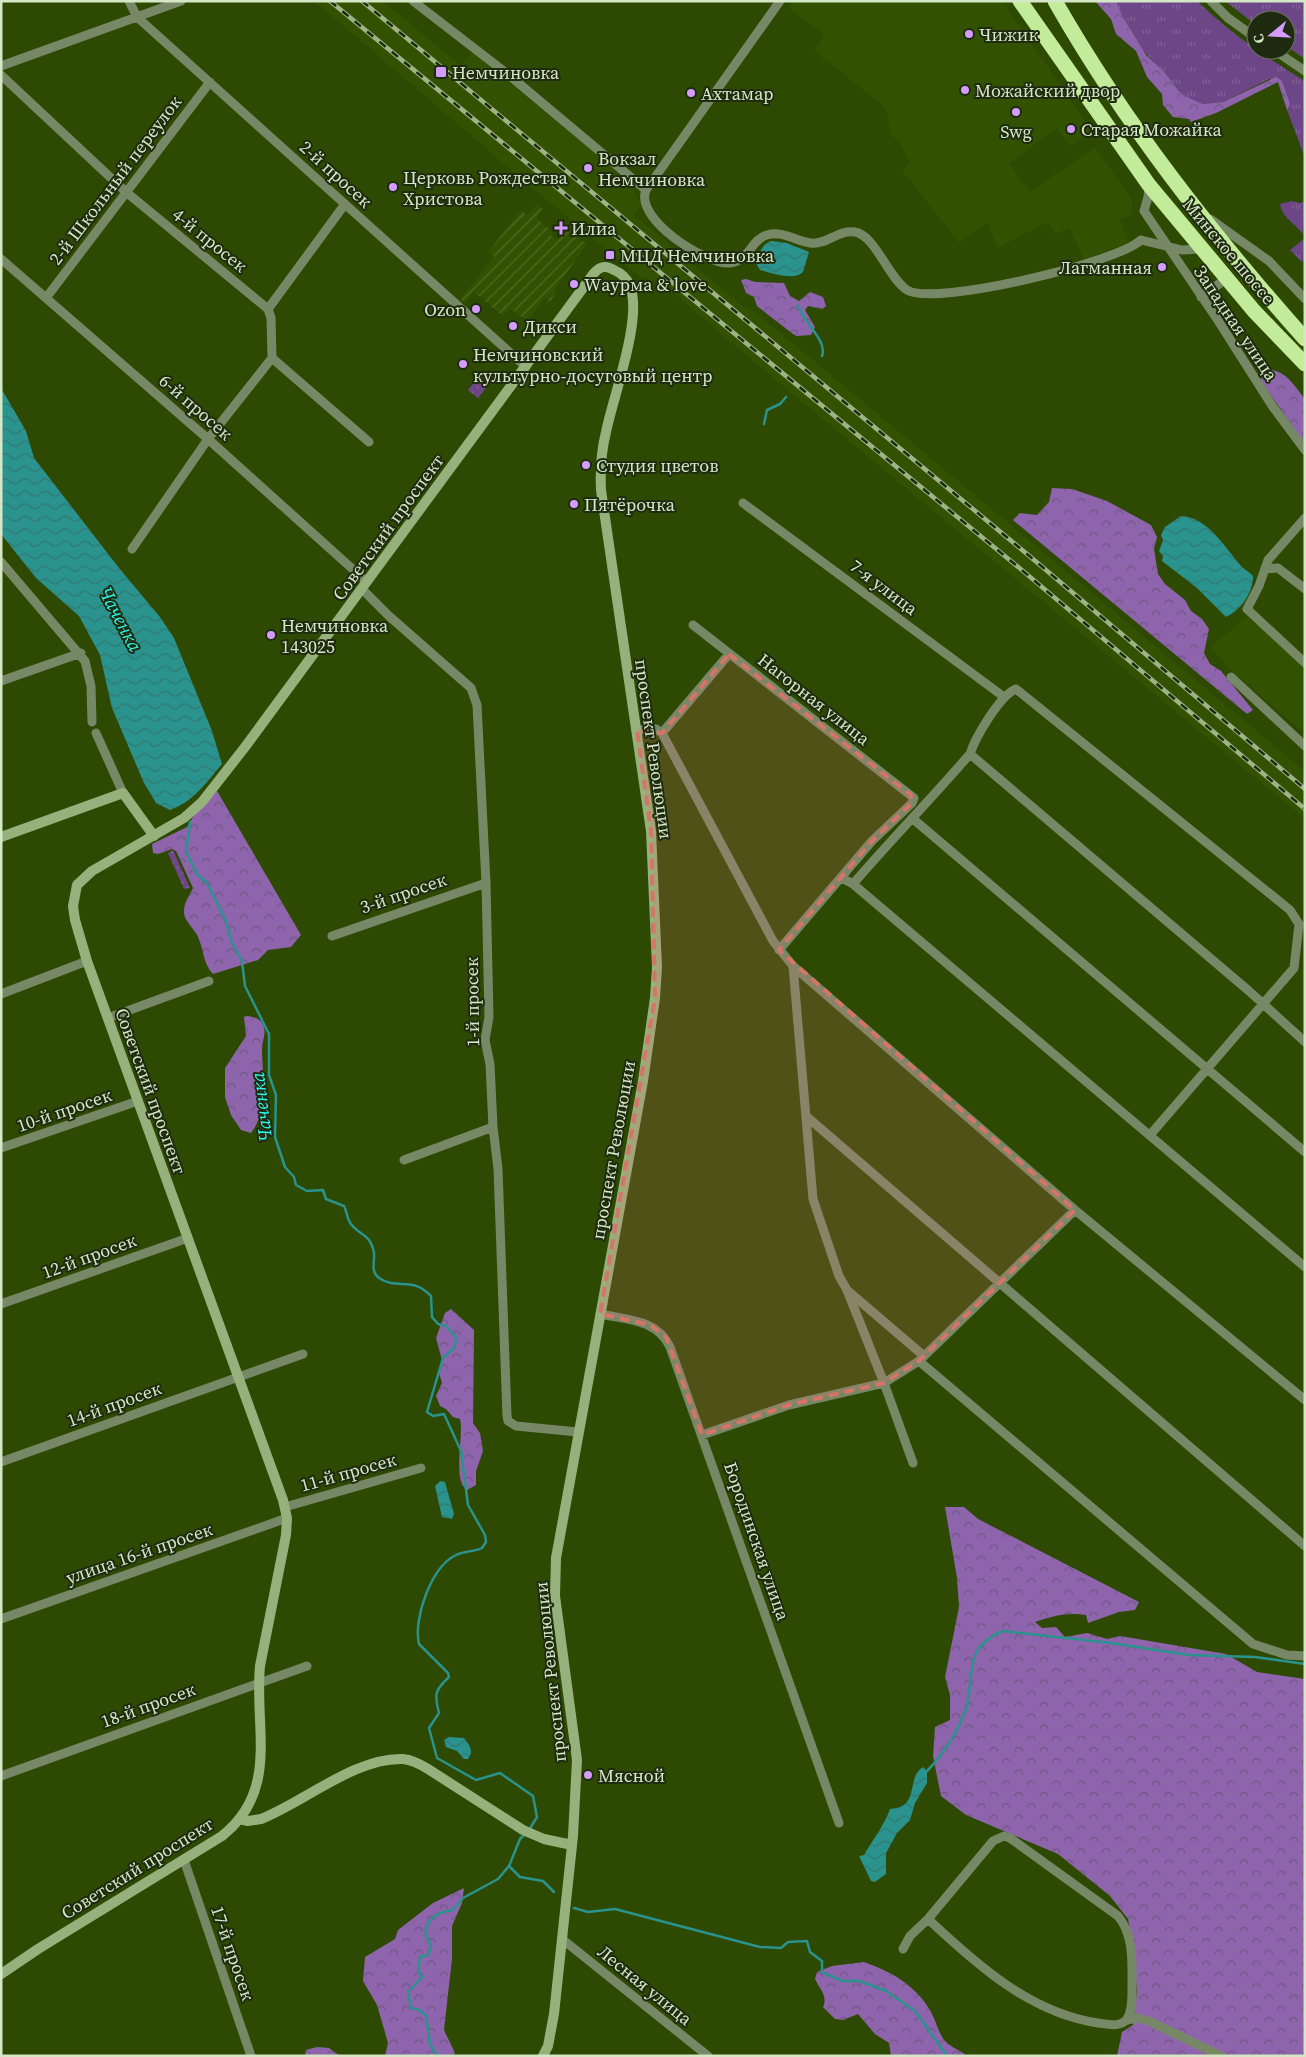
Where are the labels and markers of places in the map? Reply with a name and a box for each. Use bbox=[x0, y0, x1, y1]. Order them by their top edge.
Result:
place label: Чижик bbox=[979, 22, 1038, 47]
marker: Чижик bbox=[963, 28, 975, 40]
place label: Немчиновка bbox=[452, 60, 560, 85]
marker: Немчиновка bbox=[434, 65, 448, 79]
place label: Можайский двор bbox=[975, 78, 1120, 103]
place label: Ахтамар bbox=[701, 81, 773, 106]
marker: Можайский двор bbox=[959, 84, 971, 96]
marker: Ахтамар bbox=[685, 87, 697, 99]
marker: Swg bbox=[1010, 106, 1022, 118]
place label: Старая Можайка bbox=[1081, 117, 1223, 142]
place label: Swg bbox=[1000, 119, 1032, 144]
marker: Старая Можайка bbox=[1065, 123, 1077, 135]
place label: Вокзал Немчиновка bbox=[598, 146, 706, 192]
marker: Вокзал Немчиновка bbox=[582, 162, 594, 174]
place label: Церковь Рождества Христова bbox=[403, 165, 569, 211]
marker: Церковь Рождества Христова bbox=[387, 181, 399, 193]
place label: Илиа bbox=[571, 216, 617, 241]
marker: Илиа bbox=[555, 222, 567, 234]
place label: МЦД Немчиновка bbox=[620, 243, 775, 268]
marker: МЦД Немчиновка bbox=[604, 249, 616, 261]
place label: Лагманная bbox=[1059, 255, 1152, 280]
marker: Лагманная bbox=[1156, 261, 1168, 273]
place label: Wаурма & love bbox=[584, 272, 707, 297]
marker: Wаурма & love bbox=[568, 278, 580, 290]
place label: Ozon bbox=[424, 297, 466, 322]
marker: Ozon bbox=[470, 303, 482, 315]
place label: Дикси bbox=[523, 314, 577, 339]
marker: Дикси bbox=[507, 320, 519, 332]
place label: Немчиновский культурно-досуговый центр bbox=[473, 342, 713, 388]
marker: Немчиновский культурно-досуговый центр bbox=[457, 358, 469, 370]
place label: Студия цветов bbox=[596, 453, 719, 478]
marker: Студия цветов bbox=[580, 459, 592, 471]
place label: Пятёрочка bbox=[584, 492, 676, 517]
marker: Пятёрочка bbox=[568, 498, 580, 510]
place label: Немчиновка 143025 bbox=[281, 613, 389, 659]
marker: Немчиновка 143025 bbox=[265, 629, 277, 641]
place label: Мясной bbox=[598, 1763, 665, 1788]
marker: Мясной bbox=[582, 1769, 594, 1781]

